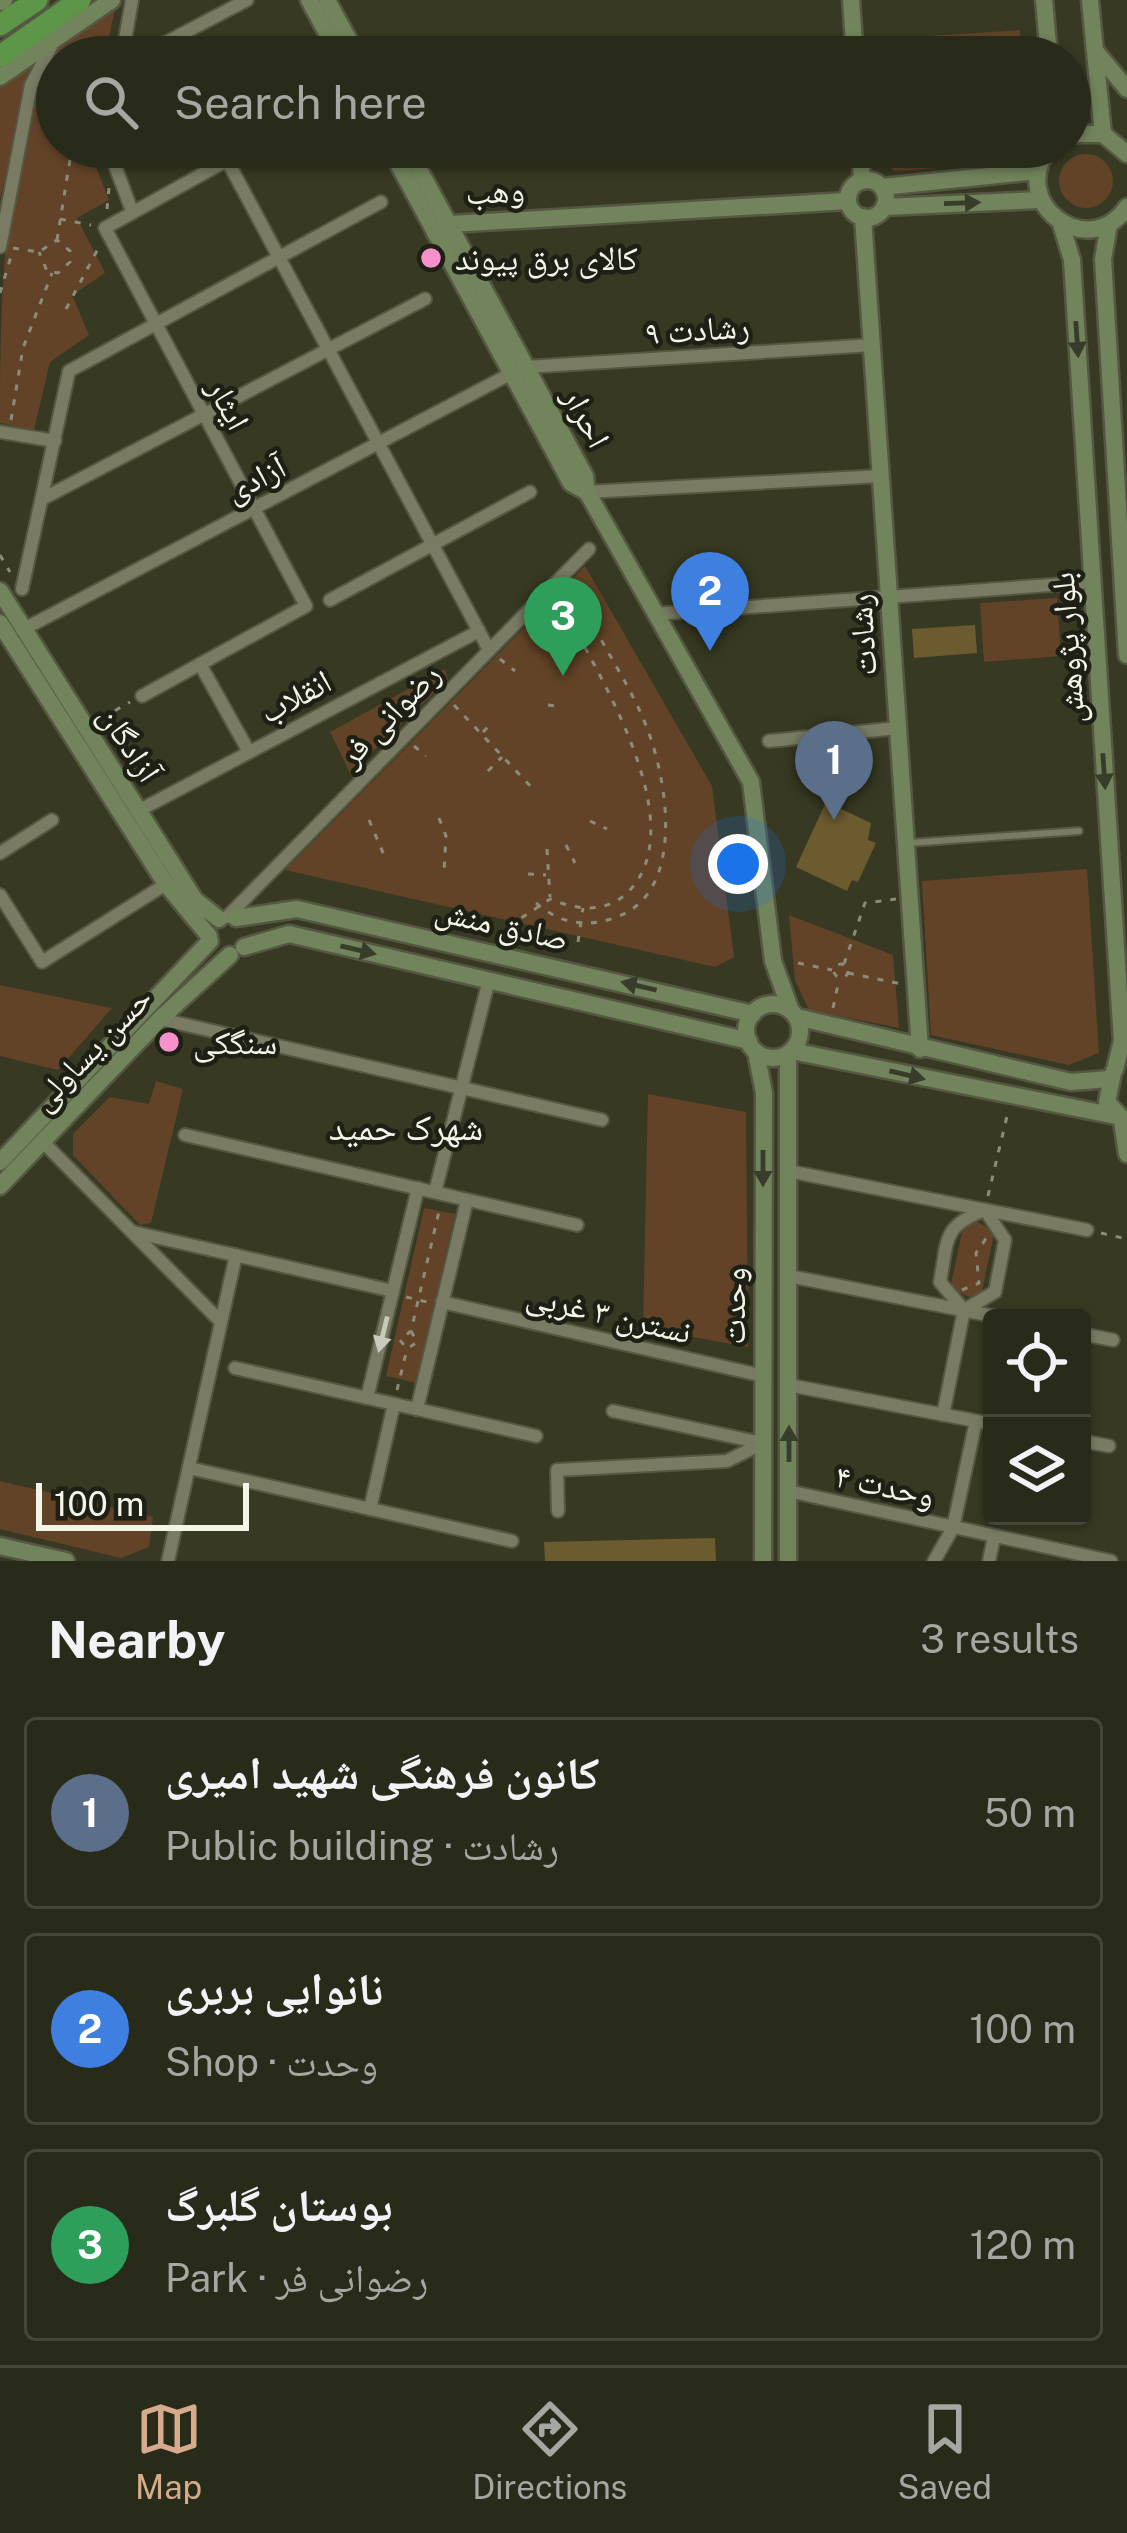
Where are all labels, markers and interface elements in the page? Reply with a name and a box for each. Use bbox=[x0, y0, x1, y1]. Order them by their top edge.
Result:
search box bbox=[36, 36, 1091, 168]
icon: search bbox=[78, 69, 144, 135]
text: Search here bbox=[174, 76, 427, 129]
street label: وهب bbox=[464, 170, 526, 212]
one-way arrow bbox=[944, 193, 982, 212]
place label: کالای برق پیوند bbox=[455, 239, 638, 279]
marker: کالای برق پیوند bbox=[418, 245, 444, 271]
street label: رشادت ۹ bbox=[643, 306, 751, 352]
one-way arrow bbox=[1068, 321, 1087, 359]
street label: ایثار bbox=[200, 371, 258, 436]
street label: احرار bbox=[555, 379, 619, 454]
street label: آزادی bbox=[219, 446, 294, 511]
pin: 2 bbox=[671, 552, 749, 651]
street label: بلوار پژوهش bbox=[1043, 571, 1093, 725]
pin: 3 bbox=[524, 577, 602, 676]
street label: رشادت bbox=[840, 593, 884, 677]
street label: رضوانی فر bbox=[330, 654, 449, 776]
street label: انقلاب bbox=[253, 662, 337, 730]
street label: آزادگان bbox=[90, 698, 170, 791]
pin: 1 bbox=[795, 721, 873, 820]
one-way arrow bbox=[1095, 753, 1114, 790]
your location bbox=[708, 834, 768, 894]
street label: صادق منش bbox=[431, 890, 572, 960]
one-way arrow bbox=[339, 941, 376, 960]
one-way arrow bbox=[620, 976, 658, 995]
street label: حسن یساولی bbox=[23, 978, 161, 1119]
place label: سنگکی bbox=[193, 1023, 277, 1063]
marker: سنگکی bbox=[156, 1029, 182, 1055]
one-way arrow bbox=[888, 1067, 926, 1086]
district label: شهرک حمید bbox=[329, 1106, 483, 1148]
one-way arrow bbox=[753, 1150, 773, 1188]
street label: وحدت bbox=[714, 1267, 752, 1345]
street label: نسترن ۳ غربی bbox=[522, 1276, 695, 1352]
map controls bbox=[983, 1309, 1091, 1525]
button: locate bbox=[983, 1309, 1091, 1417]
one-way arrow bbox=[373, 1315, 392, 1352]
button: layers bbox=[983, 1417, 1091, 1525]
one-way arrow bbox=[779, 1424, 799, 1462]
street label: وحدت ۴ bbox=[832, 1456, 938, 1514]
scale bar bbox=[36, 1477, 249, 1530]
text: 100 m bbox=[54, 1485, 144, 1523]
text: Nearby bbox=[48, 1610, 225, 1669]
text: 3 results bbox=[920, 1616, 1079, 1662]
text: کانون فرهنگی شهید امیری bbox=[165, 1746, 599, 1799]
text: 1 bbox=[82, 1790, 98, 1836]
text: 50 m bbox=[984, 1790, 1076, 1836]
text: Public building · رشادت bbox=[165, 1823, 559, 1869]
text: نانوایی بربری bbox=[165, 1962, 383, 2015]
text: 2 bbox=[78, 2006, 102, 2052]
text: 100 m bbox=[969, 2006, 1076, 2052]
text: Shop · وحدت bbox=[165, 2039, 378, 2085]
text: بوستان گلبرگ bbox=[165, 2178, 393, 2231]
text: 3 bbox=[77, 2222, 103, 2268]
text: 120 m bbox=[970, 2222, 1076, 2268]
text: Park · رضوانی فر bbox=[165, 2255, 428, 2301]
tab: Map bbox=[135, 2396, 202, 2506]
tab: Directions bbox=[472, 2396, 627, 2506]
tab: Saved bbox=[898, 2396, 992, 2506]

